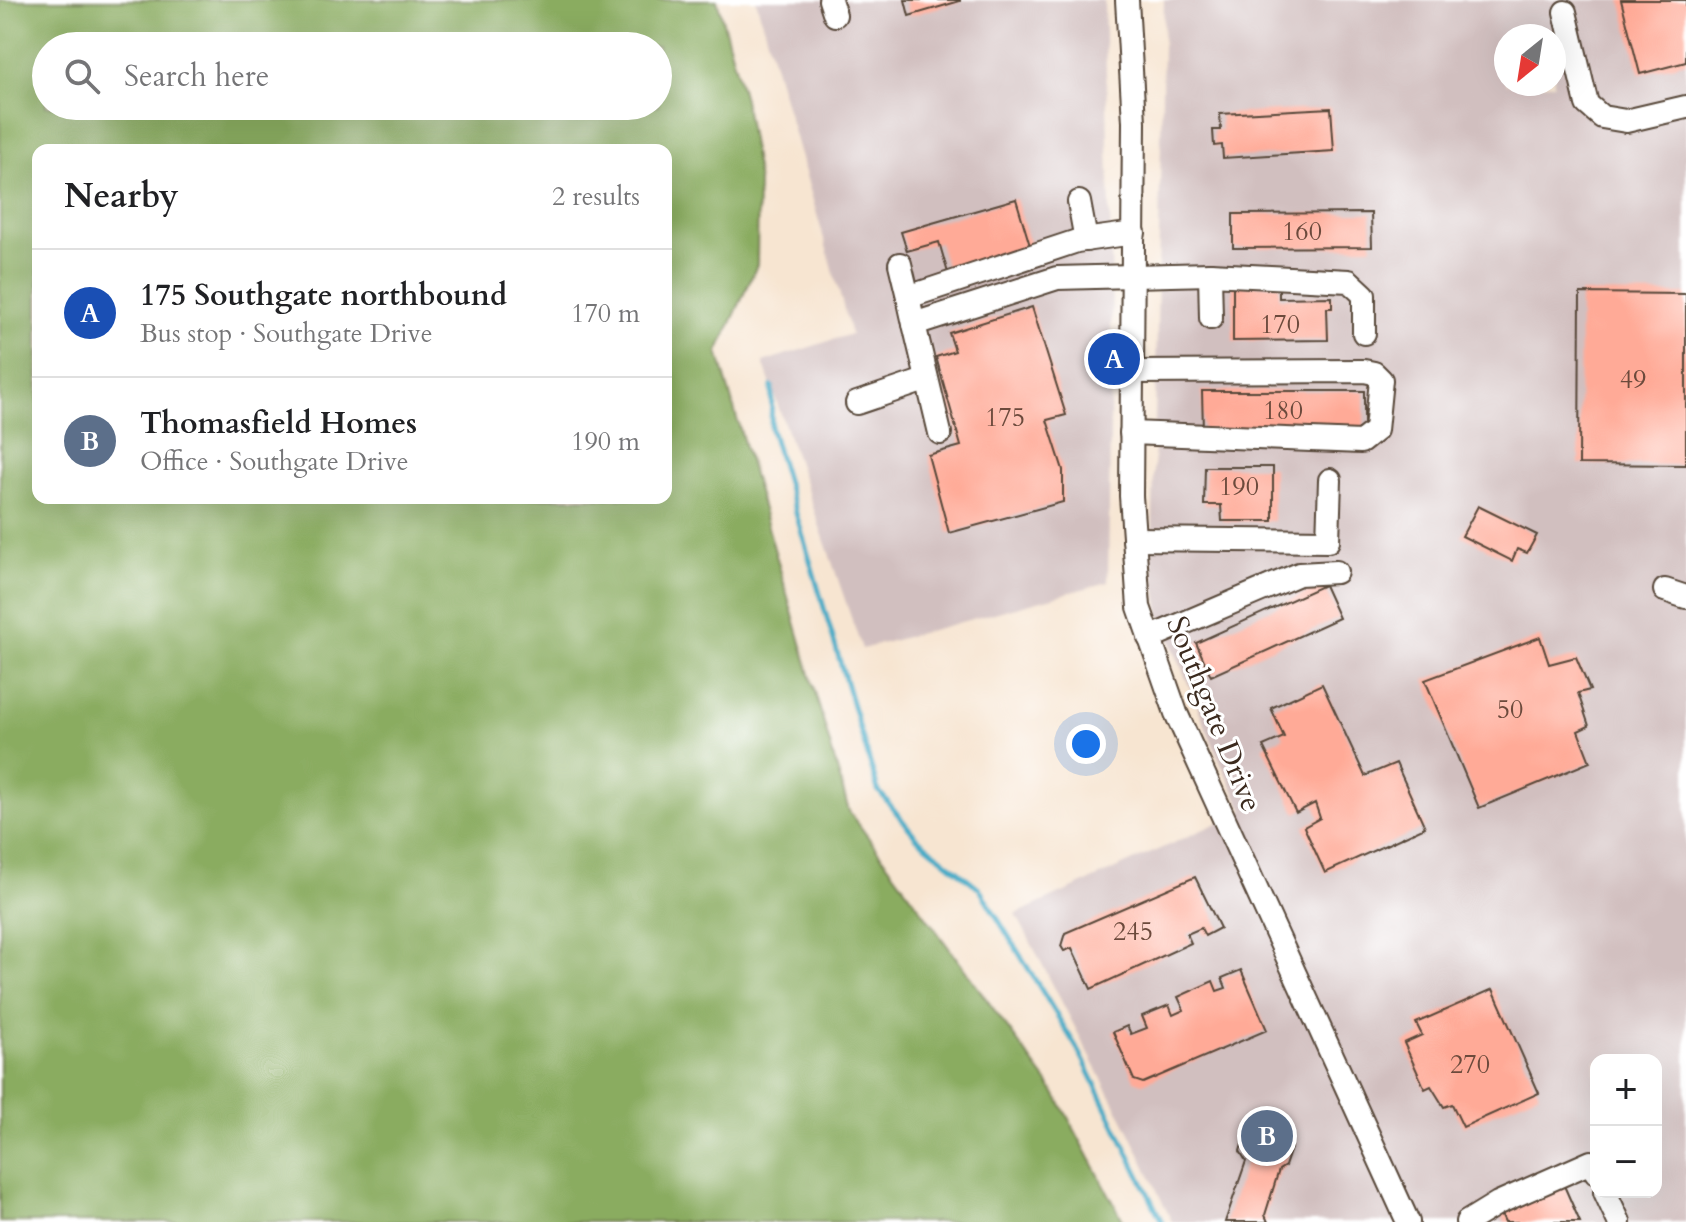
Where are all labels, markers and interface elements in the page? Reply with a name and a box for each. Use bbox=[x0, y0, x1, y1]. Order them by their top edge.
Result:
north arrow bbox=[1494, 24, 1566, 96]
search box bbox=[32, 32, 672, 120]
icon: search bbox=[60, 54, 104, 98]
text: Search here bbox=[124, 56, 269, 97]
text: Nearby bbox=[64, 173, 179, 219]
text: 2 results bbox=[552, 179, 640, 214]
house number: 160 bbox=[1282, 214, 1322, 249]
text: 175 Southgate northbound bbox=[140, 275, 507, 316]
text: A bbox=[80, 296, 100, 331]
text: 170 m bbox=[571, 296, 640, 331]
house number: 170 bbox=[1260, 307, 1300, 342]
text: Bus stop · Southgate Drive bbox=[140, 316, 433, 351]
pin: A bbox=[1088, 329, 1140, 389]
house number: 49 bbox=[1620, 362, 1646, 397]
house number: 180 bbox=[1263, 393, 1303, 428]
house number: 175 bbox=[985, 400, 1025, 435]
text: Thomasfield Homes bbox=[140, 403, 417, 444]
text: B bbox=[81, 424, 99, 459]
text: 190 m bbox=[571, 424, 640, 459]
text: Office · Southgate Drive bbox=[140, 444, 409, 479]
house number: 190 bbox=[1219, 469, 1259, 504]
street label: Southgate Drive bbox=[1156, 610, 1272, 818]
house number: 50 bbox=[1497, 692, 1523, 727]
your location bbox=[1066, 724, 1106, 764]
house number: 245 bbox=[1113, 914, 1153, 949]
house number: 270 bbox=[1450, 1047, 1490, 1082]
map controls bbox=[1590, 1054, 1662, 1198]
button: + bbox=[1590, 1054, 1662, 1126]
pin: B bbox=[1241, 1106, 1293, 1166]
button: − bbox=[1590, 1126, 1662, 1198]

